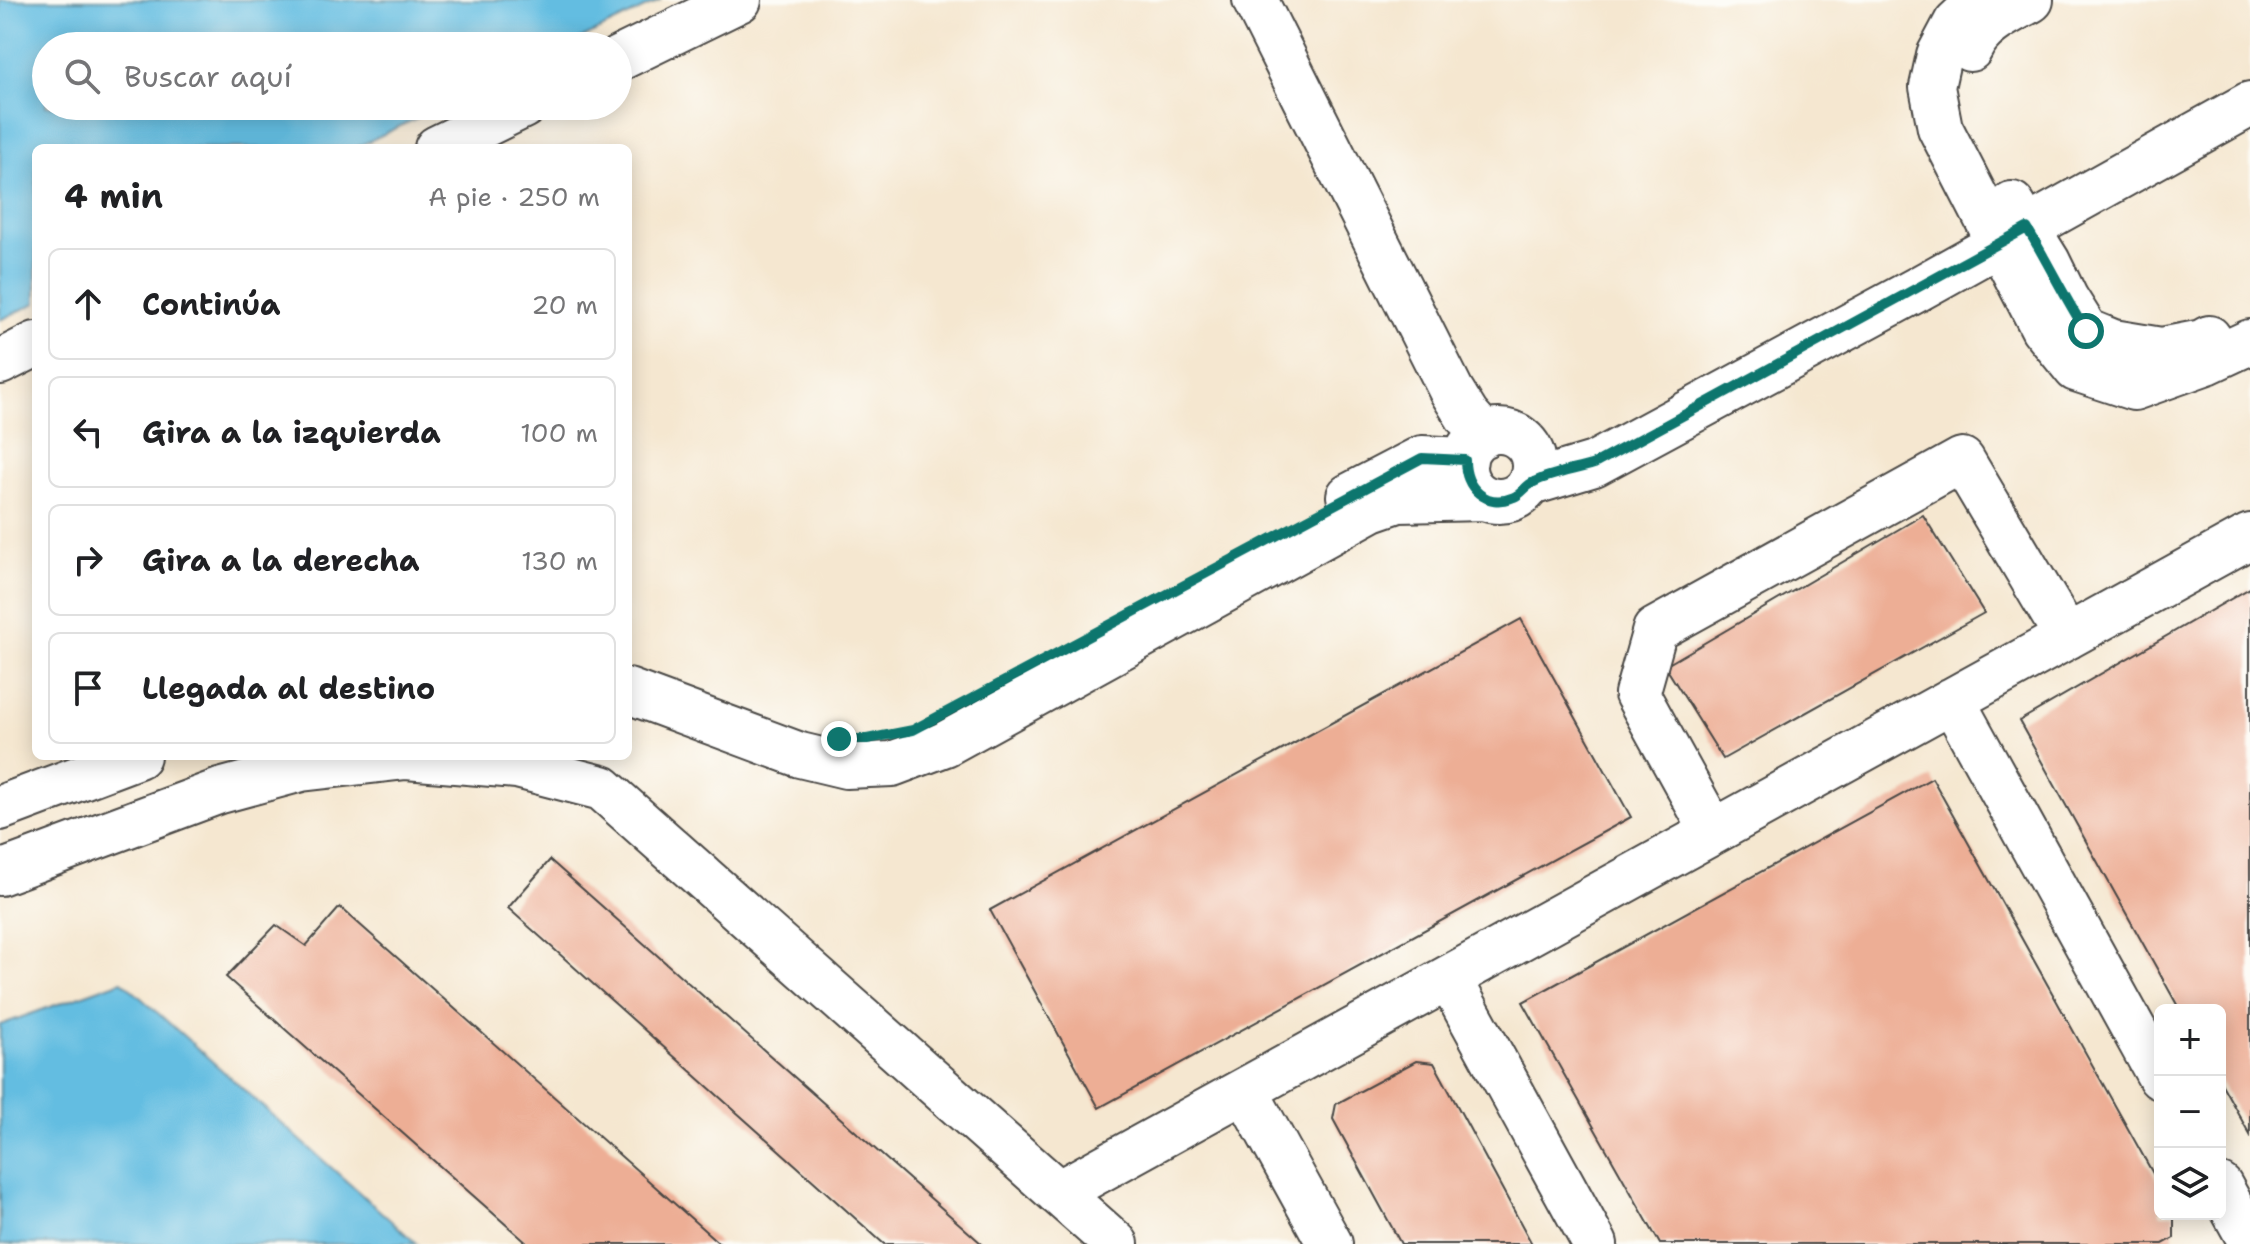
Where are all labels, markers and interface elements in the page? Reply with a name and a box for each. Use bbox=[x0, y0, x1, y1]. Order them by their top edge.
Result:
search box bbox=[32, 32, 632, 120]
icon: search bbox=[60, 54, 104, 98]
text: Buscar aquí bbox=[124, 56, 292, 97]
text: 4 min bbox=[64, 173, 163, 219]
text: A pie · 250 m bbox=[428, 179, 600, 214]
icon: ahead bbox=[66, 282, 110, 326]
text: Continúa bbox=[142, 284, 281, 325]
text: 20 m bbox=[531, 287, 598, 322]
route start bbox=[2068, 313, 2104, 349]
icon: left bbox=[66, 410, 110, 454]
text: Gira a la izquierda bbox=[142, 412, 441, 453]
text: 100 m bbox=[520, 415, 598, 450]
icon: right bbox=[66, 538, 110, 582]
text: Gira a la derecha bbox=[142, 540, 420, 581]
text: 130 m bbox=[521, 543, 598, 578]
icon: arrive bbox=[66, 666, 110, 710]
text: Llegada al destino bbox=[142, 668, 435, 709]
route end bbox=[821, 721, 857, 757]
map controls bbox=[2154, 1004, 2226, 1220]
button: + bbox=[2154, 1004, 2226, 1076]
button: − bbox=[2154, 1076, 2226, 1148]
button: layers bbox=[2154, 1148, 2226, 1220]

